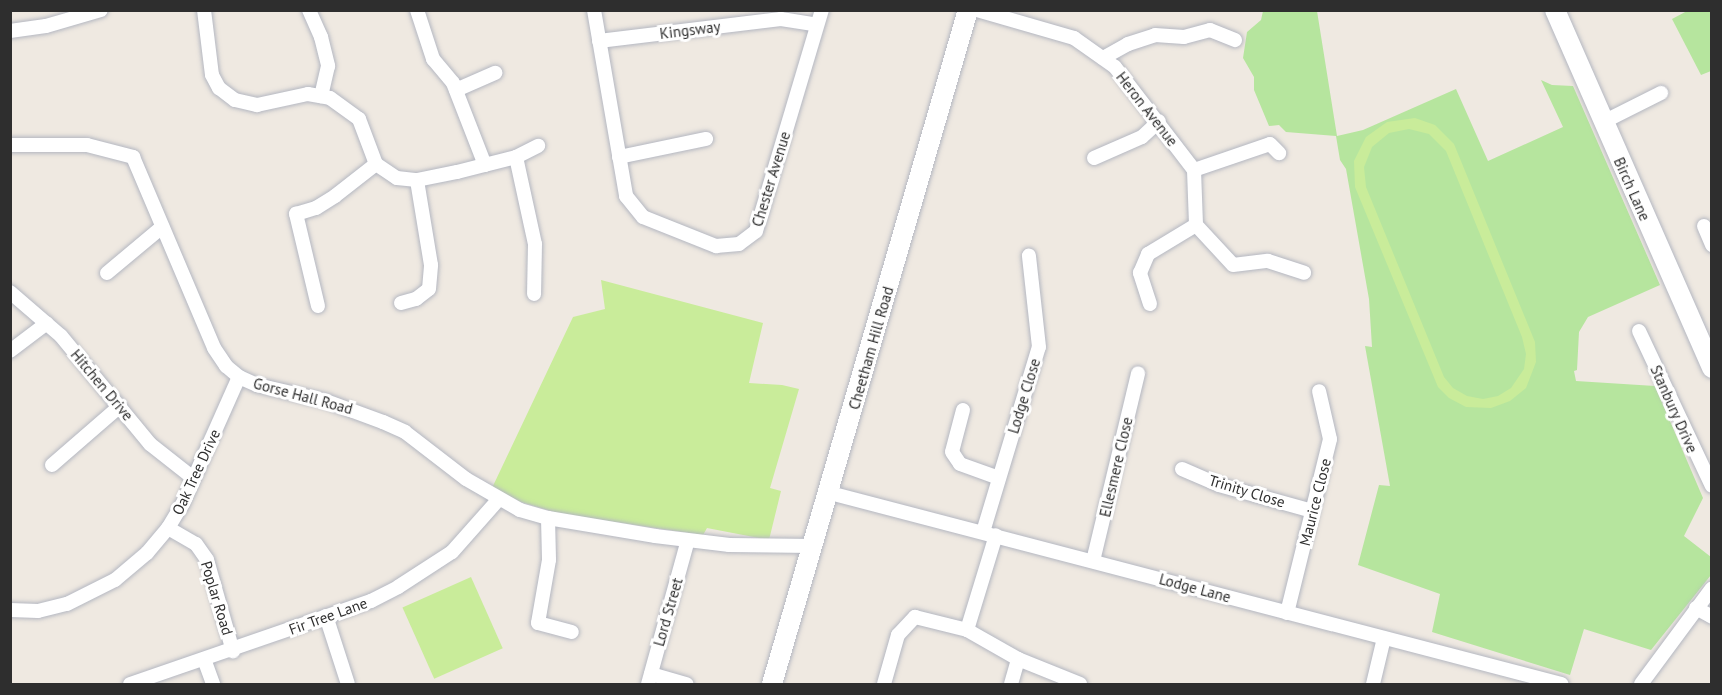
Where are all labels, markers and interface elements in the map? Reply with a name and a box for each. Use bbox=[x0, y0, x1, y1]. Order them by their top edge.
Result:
street label: Kingsway bbox=[659, 17, 721, 43]
street label: Heron Avenue bbox=[1112, 68, 1182, 150]
street label: Chester Avenue bbox=[748, 129, 794, 229]
street label: Birch Lane bbox=[1610, 154, 1654, 224]
street label: Cheetham Hill Road bbox=[845, 284, 897, 412]
street label: Hitchen Drive bbox=[67, 346, 137, 424]
street label: Lodge Close bbox=[1004, 356, 1044, 436]
street label: Stanbury Drive bbox=[1647, 362, 1701, 456]
street label: Gorse Hall Road bbox=[251, 374, 355, 418]
street label: Ellesmere Close bbox=[1096, 415, 1136, 519]
street label: Oak Tree Drive bbox=[168, 426, 224, 518]
street label: Maurice Close bbox=[1295, 456, 1335, 548]
street label: Trinity Close bbox=[1207, 471, 1287, 511]
street label: Poplar Road bbox=[197, 559, 237, 637]
street label: Lodge Lane bbox=[1157, 570, 1233, 606]
street label: Lord Street bbox=[650, 576, 686, 648]
street label: Fir Tree Lane bbox=[286, 593, 370, 639]

